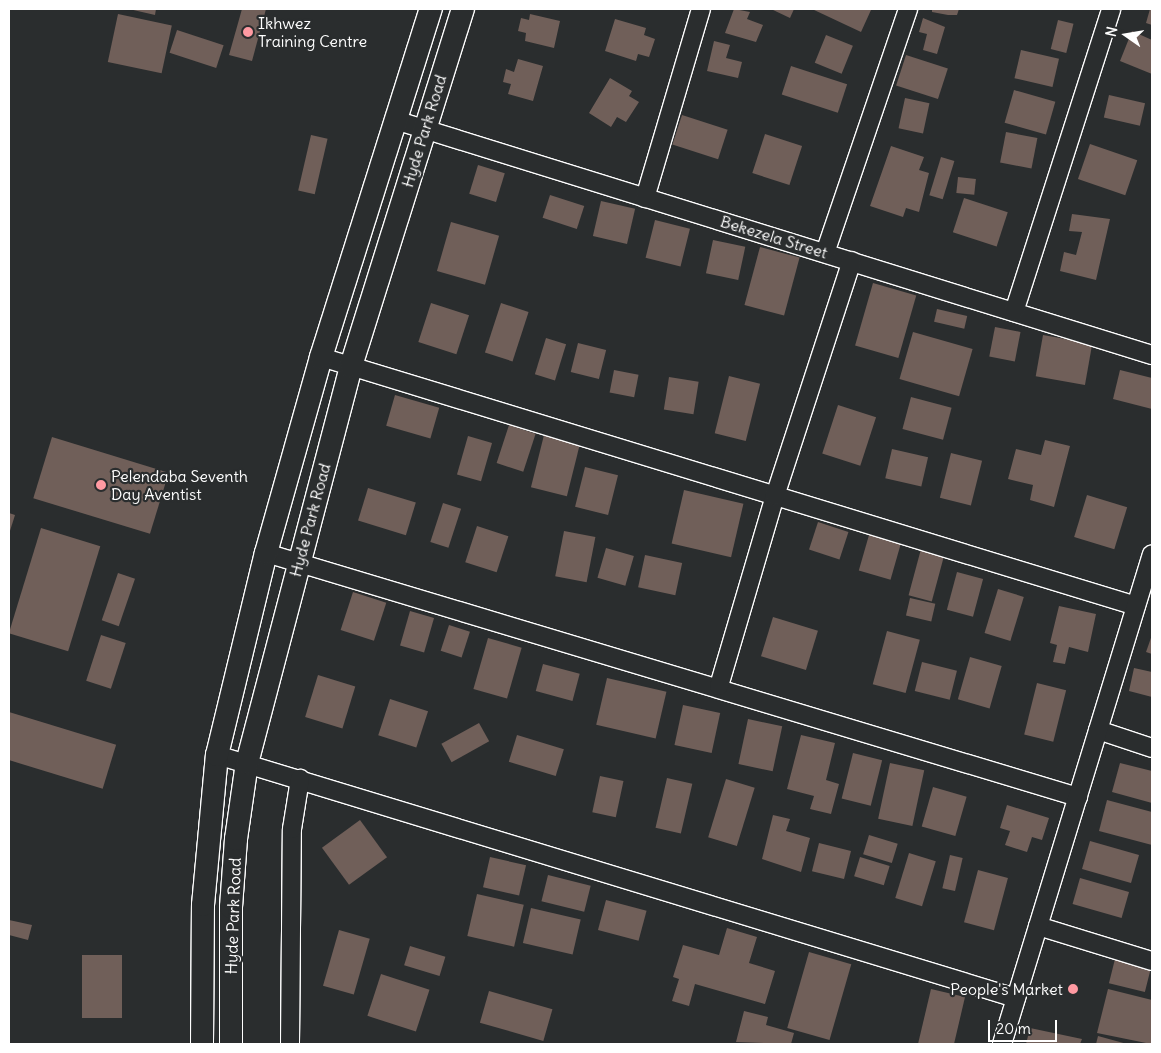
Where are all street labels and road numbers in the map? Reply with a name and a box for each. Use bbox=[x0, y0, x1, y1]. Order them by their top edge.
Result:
street label: Hyde Park Road bbox=[398, 72, 450, 190]
street label: Bekezela Street bbox=[718, 212, 830, 262]
street label: Hyde Park Road bbox=[286, 461, 334, 579]
street label: Hyde Park Road bbox=[221, 857, 245, 975]

